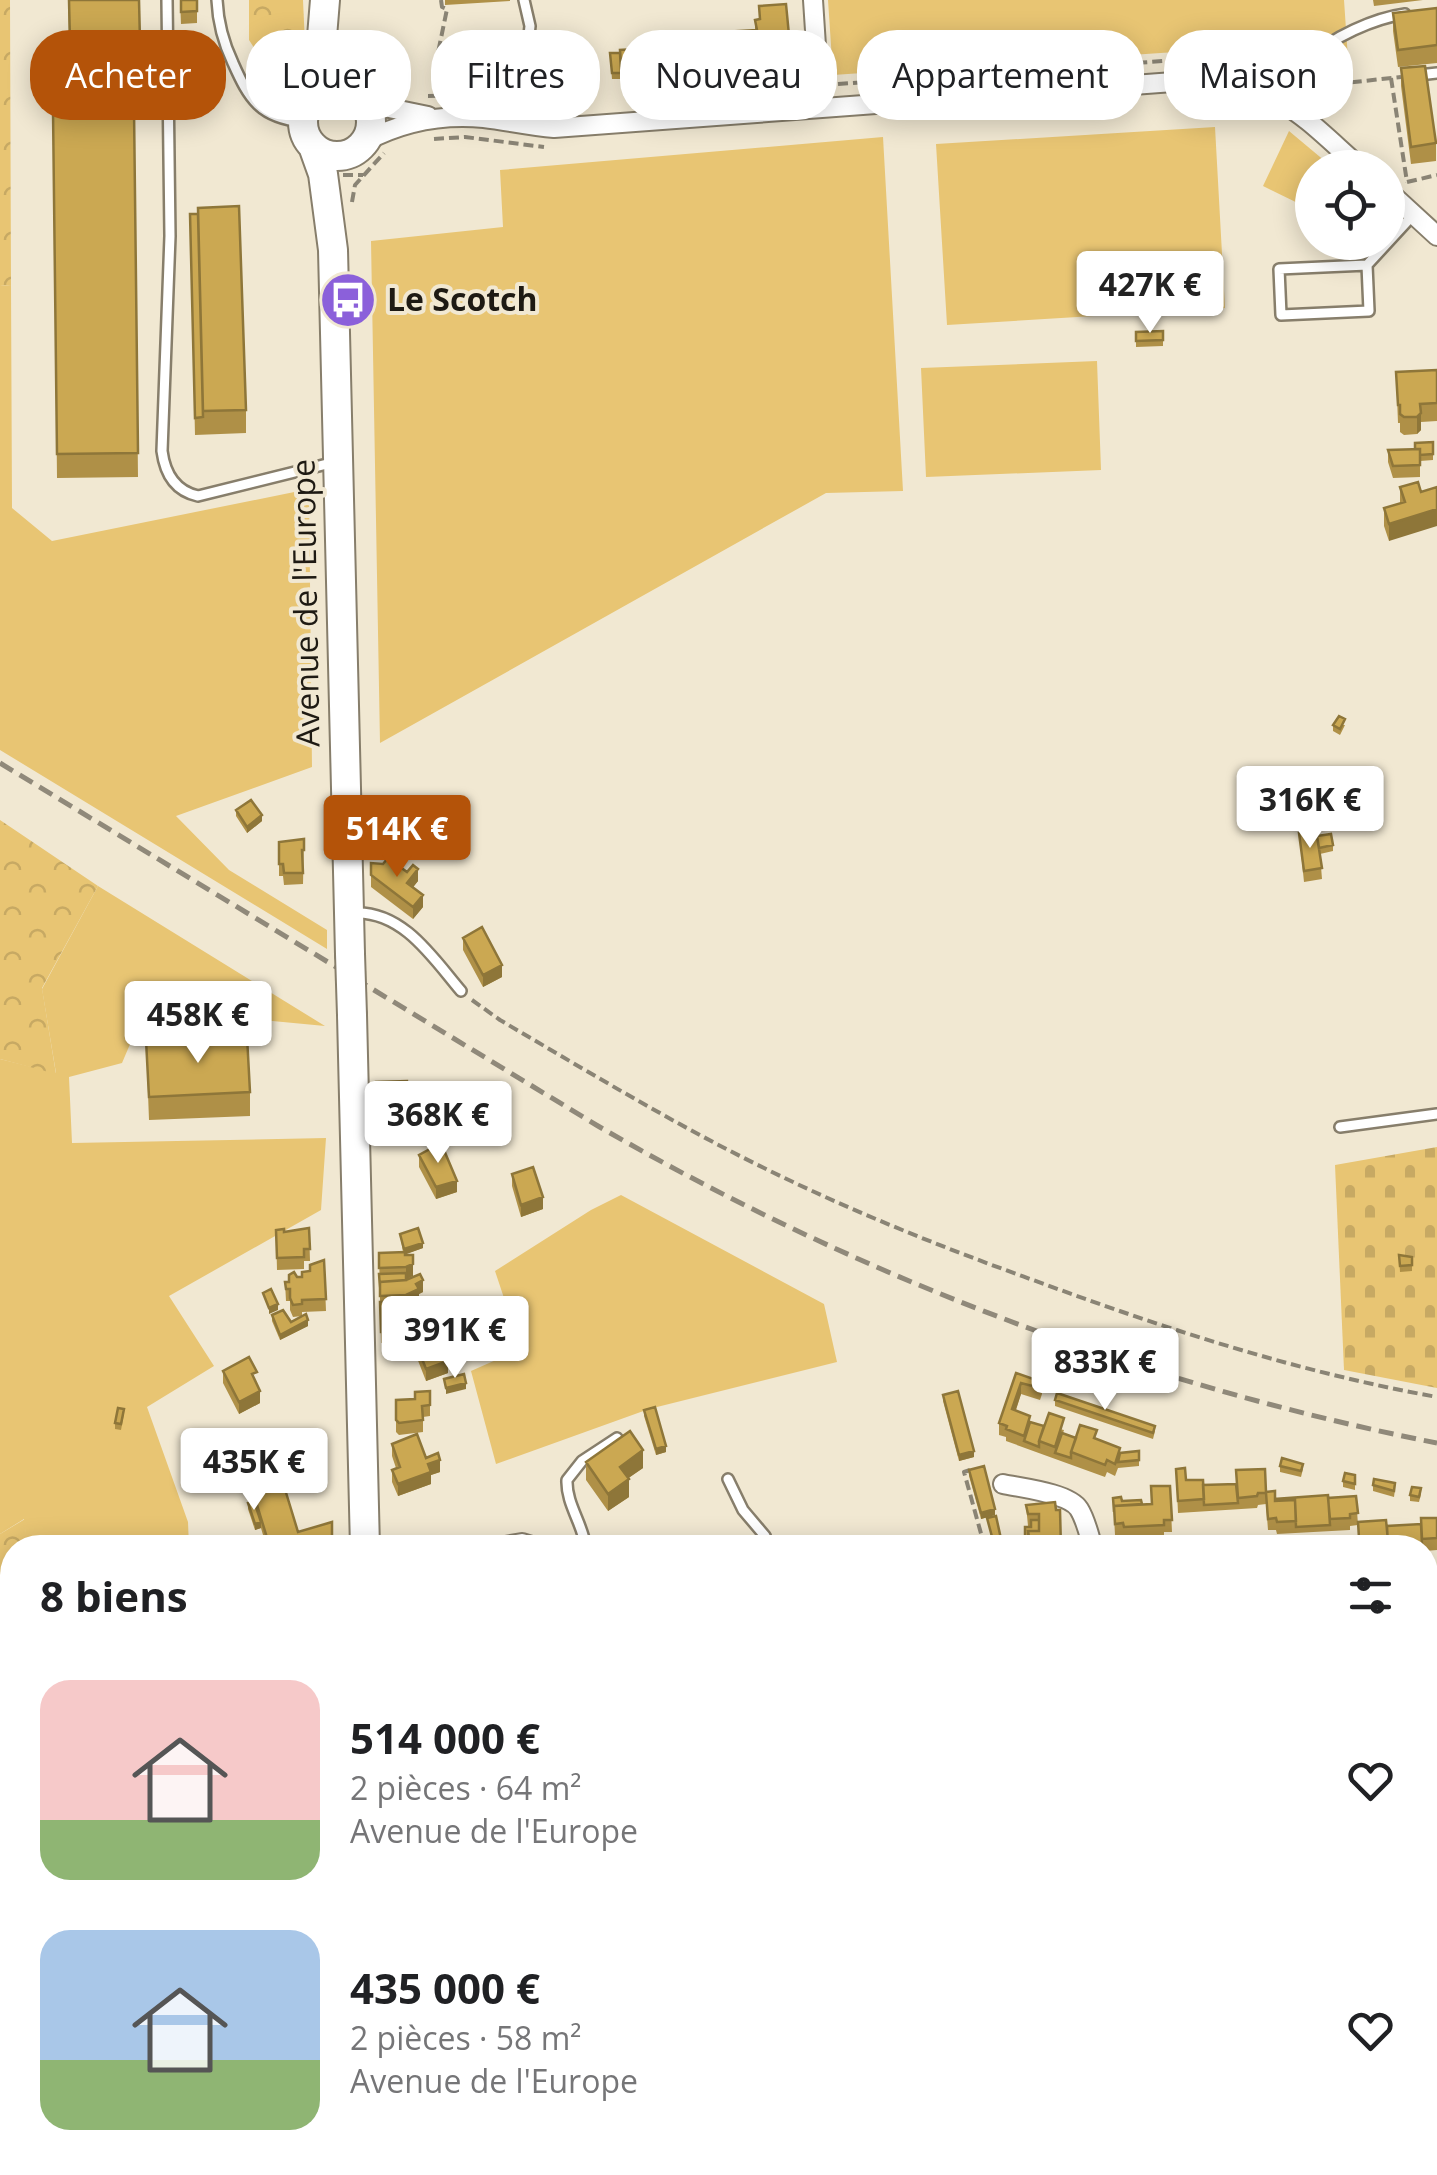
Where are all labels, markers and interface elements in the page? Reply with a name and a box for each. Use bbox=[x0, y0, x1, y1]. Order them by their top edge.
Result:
chip: Acheter bbox=[30, 30, 226, 120]
chip: Louer bbox=[246, 30, 411, 120]
chip: Filtres bbox=[431, 30, 600, 120]
chip: Nouveau bbox=[620, 30, 837, 120]
chip: Appartement bbox=[857, 30, 1144, 120]
chip: Maison bbox=[1164, 30, 1353, 120]
map controls bbox=[1295, 150, 1405, 260]
button: locate bbox=[1295, 150, 1405, 260]
pin: 427K € bbox=[1069, 251, 1231, 336]
text: 427K € bbox=[1099, 262, 1201, 305]
bus stop icon: Le Scotch bbox=[318, 270, 378, 330]
place label: Le Scotch bbox=[387, 277, 538, 320]
street label: Avenue de l'Europe bbox=[280, 459, 329, 747]
pin: 316K € bbox=[1229, 766, 1391, 851]
text: 316K € bbox=[1259, 777, 1361, 820]
pin: 514K € bbox=[316, 795, 478, 880]
text: 514K € bbox=[346, 806, 448, 849]
pin: 458K € bbox=[117, 981, 279, 1066]
text: 458K € bbox=[147, 992, 249, 1035]
pin: 368K € bbox=[357, 1081, 519, 1166]
text: 368K € bbox=[387, 1092, 489, 1135]
pin: 391K € bbox=[374, 1296, 536, 1381]
text: 391K € bbox=[404, 1307, 506, 1350]
pin: 833K € bbox=[1024, 1328, 1186, 1413]
text: 833K € bbox=[1054, 1339, 1156, 1382]
pin: 435K € bbox=[173, 1428, 335, 1513]
text: 435K € bbox=[203, 1439, 305, 1482]
text: 8 biens bbox=[40, 1567, 188, 1624]
icon: filters bbox=[1343, 1568, 1398, 1623]
text: 514 000 € bbox=[350, 1709, 540, 1766]
icon: home bbox=[120, 1720, 240, 1840]
icon: heart bbox=[1343, 1753, 1398, 1808]
text: 2 pièces · 64 m² bbox=[350, 1766, 581, 1809]
text: Avenue de l'Europe bbox=[350, 1809, 638, 1852]
text: 435 000 € bbox=[350, 1959, 540, 2016]
icon: home bbox=[120, 1970, 240, 2090]
icon: heart bbox=[1343, 2003, 1398, 2058]
text: 2 pièces · 58 m² bbox=[350, 2016, 581, 2059]
text: Avenue de l'Europe bbox=[350, 2059, 638, 2102]

